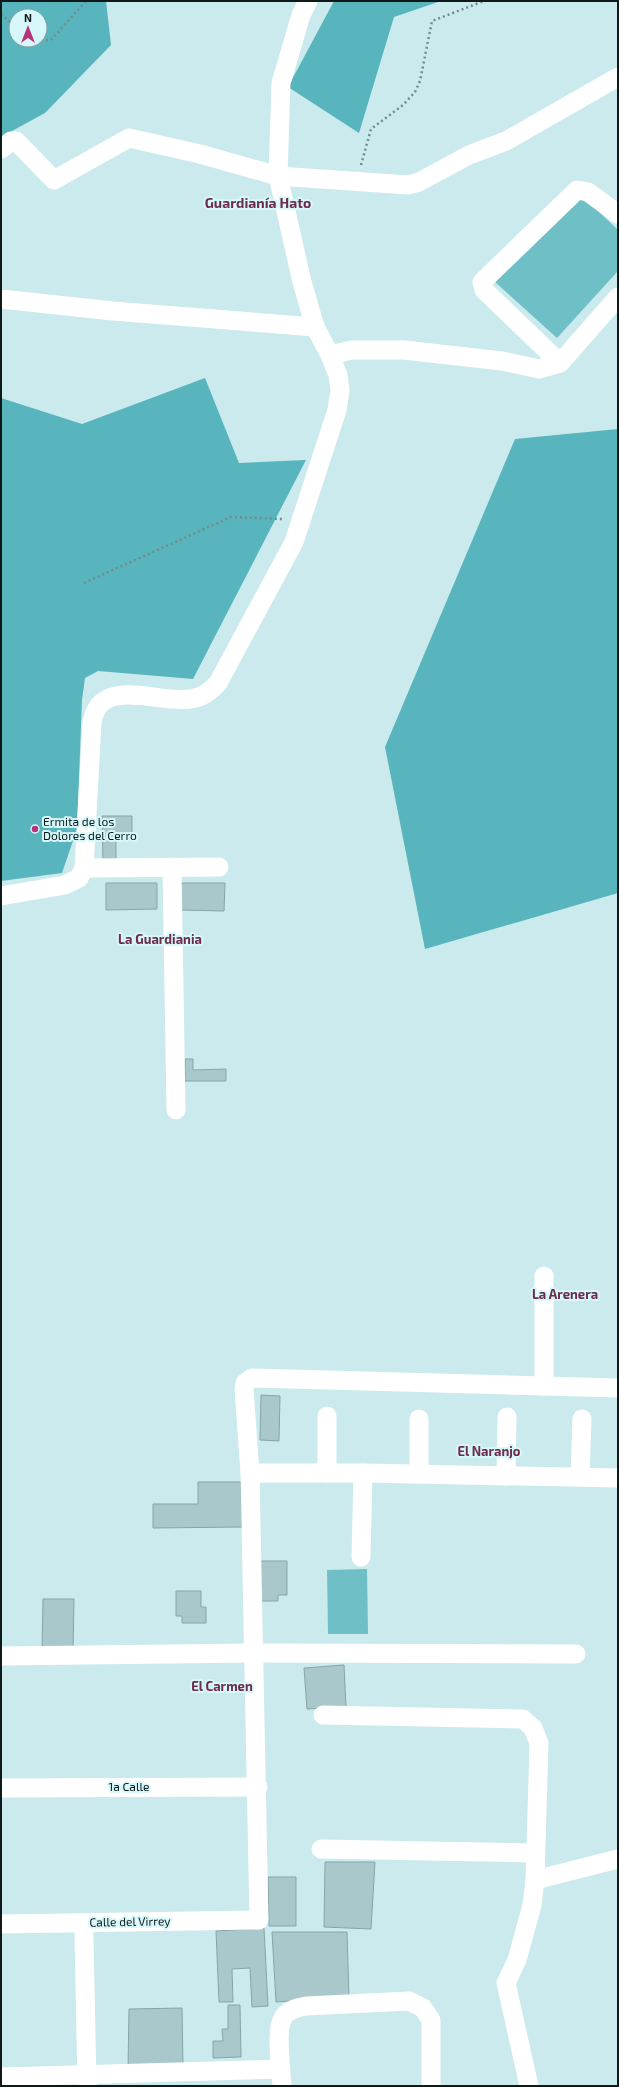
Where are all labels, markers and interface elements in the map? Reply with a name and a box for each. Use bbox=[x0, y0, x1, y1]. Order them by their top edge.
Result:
north arrow bbox=[8, 8, 48, 48]
text: N bbox=[24, 11, 32, 24]
district label: Guardianía Hato bbox=[205, 194, 311, 211]
place label: Ermita de los Dolores del Cerro bbox=[43, 814, 137, 842]
marker: Ermita de los Dolores del Cerro bbox=[30, 824, 40, 834]
district label: La Guardiania bbox=[118, 931, 202, 947]
district label: La Arenera bbox=[532, 1286, 598, 1302]
district label: El Naranjo bbox=[457, 1443, 521, 1459]
district label: El Carmen bbox=[191, 1678, 253, 1694]
street label: 1a Calle bbox=[108, 1779, 150, 1793]
street label: Calle del Virrey bbox=[89, 1913, 171, 1929]

